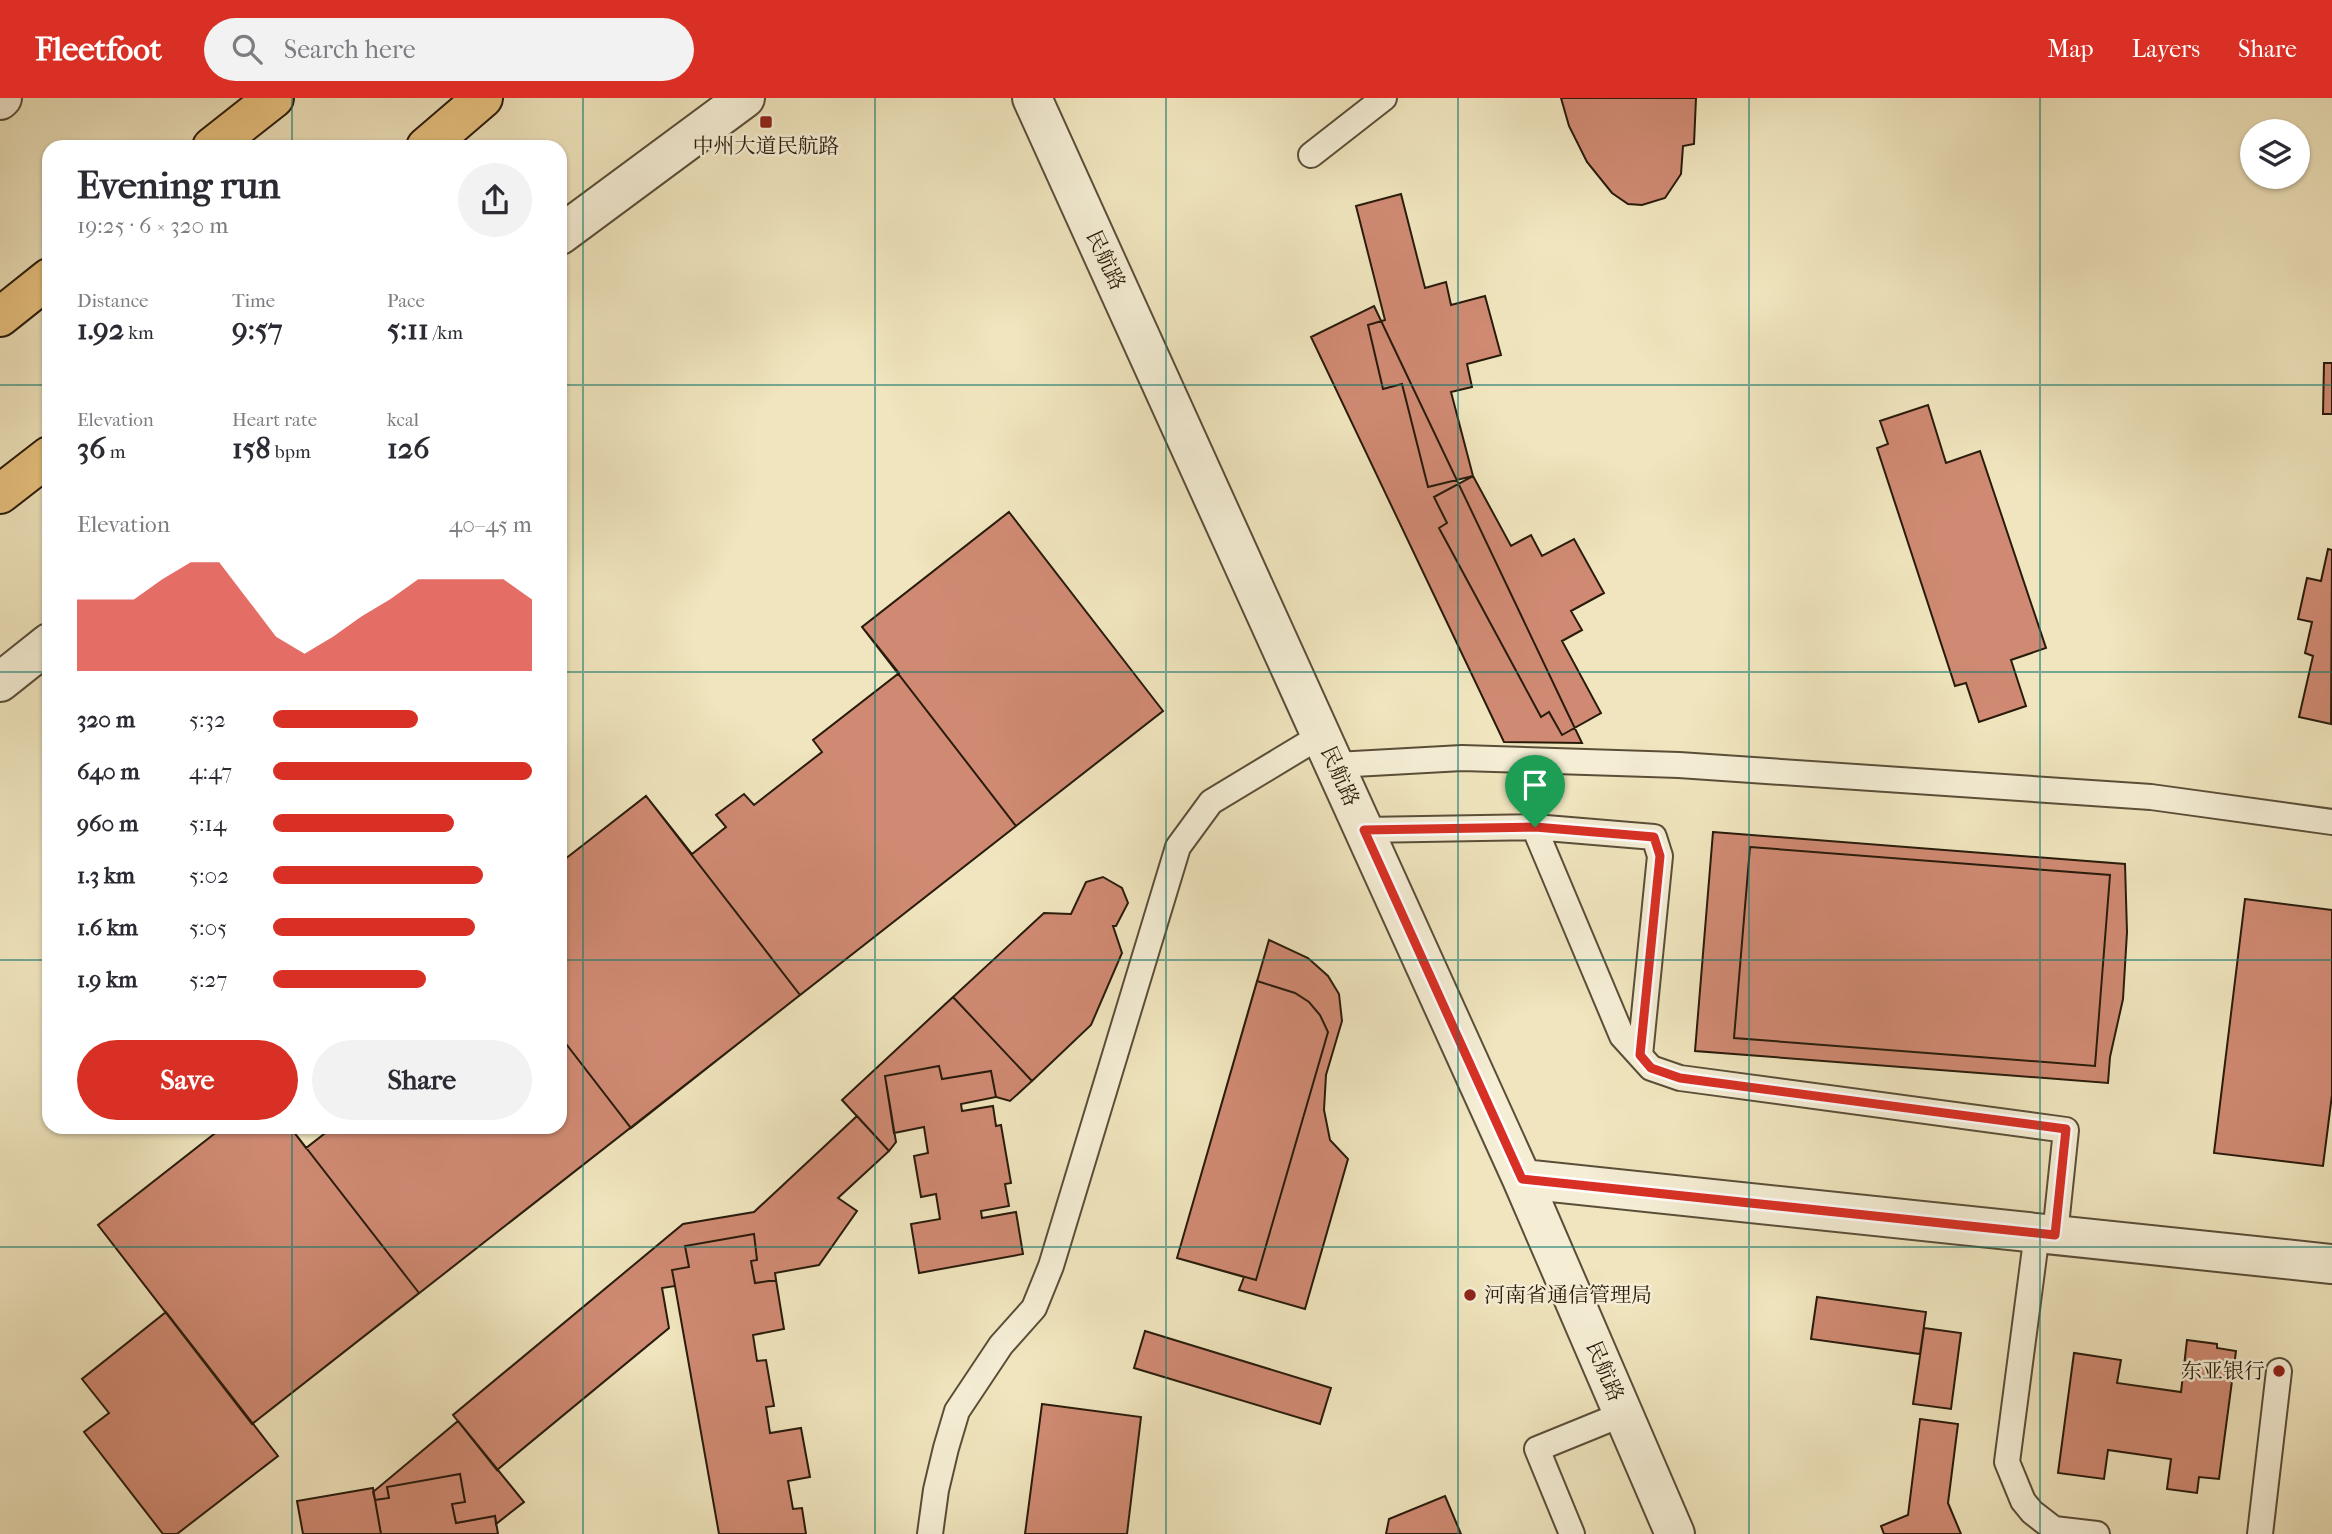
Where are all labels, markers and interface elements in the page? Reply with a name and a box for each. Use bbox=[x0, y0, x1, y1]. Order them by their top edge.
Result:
search box bbox=[204, 18, 694, 81]
text: Fleetfoot bbox=[35, 30, 162, 69]
icon: search bbox=[228, 30, 266, 68]
text: Search here bbox=[284, 34, 416, 65]
text: Map bbox=[2048, 35, 2094, 63]
text: Layers bbox=[2132, 35, 2200, 63]
text: Share bbox=[2238, 35, 2297, 63]
marker: 中州大道民航路 bbox=[758, 114, 774, 130]
map controls bbox=[2240, 119, 2310, 189]
button: layers bbox=[2240, 119, 2310, 189]
place label: 中州大道民航路 bbox=[693, 134, 840, 158]
text: Evening run bbox=[77, 163, 280, 208]
button: share bbox=[458, 163, 532, 237]
text: 19:25 · 6 × 320 m bbox=[77, 212, 228, 239]
street label: 民航路 bbox=[1082, 226, 1130, 294]
text: Distance bbox=[77, 290, 148, 312]
text: Time bbox=[232, 290, 275, 312]
text: Pace bbox=[387, 290, 425, 312]
text: 1.92 bbox=[77, 312, 124, 347]
text: 9:57 bbox=[232, 312, 282, 347]
text: 5:11 bbox=[387, 312, 429, 347]
text: km bbox=[124, 322, 154, 344]
text: /km bbox=[429, 322, 463, 344]
text: Elevation bbox=[77, 409, 154, 431]
text: Heart rate bbox=[232, 409, 317, 431]
text: kcal bbox=[387, 409, 419, 431]
text: 36 bbox=[77, 431, 106, 466]
text: 158 bbox=[232, 431, 271, 466]
text: 126 bbox=[387, 431, 429, 466]
text: m bbox=[106, 441, 125, 463]
text: bpm bbox=[271, 441, 311, 463]
text: Elevation bbox=[77, 511, 170, 538]
text: 40–45 m bbox=[449, 511, 532, 538]
text: 320 m bbox=[77, 706, 135, 733]
text: 5:32 bbox=[189, 706, 226, 733]
street label: 民航路 bbox=[1316, 742, 1364, 810]
pin bbox=[1505, 755, 1565, 827]
text: 640 m bbox=[77, 758, 140, 785]
text: 4:47 bbox=[189, 758, 232, 785]
icon: arrive bbox=[1516, 766, 1554, 804]
text: 960 m bbox=[77, 810, 138, 837]
text: 5:14 bbox=[189, 810, 226, 837]
text: 1.3 km bbox=[77, 862, 135, 889]
text: 5:02 bbox=[189, 862, 229, 889]
text: 1.6 km bbox=[77, 914, 138, 941]
text: 5:05 bbox=[189, 914, 227, 941]
text: 1.9 km bbox=[77, 966, 137, 993]
text: 5:27 bbox=[189, 966, 227, 993]
button: Save bbox=[77, 1040, 298, 1120]
button: Share bbox=[312, 1040, 532, 1120]
place label: 河南省通信管理局 bbox=[1484, 1283, 1652, 1307]
marker: 河南省通信管理局 bbox=[1462, 1287, 1478, 1303]
street label: 民航路 bbox=[1582, 1337, 1628, 1405]
place label: 东亚银行 bbox=[2181, 1359, 2265, 1383]
marker: 东亚银行 bbox=[2271, 1363, 2287, 1379]

